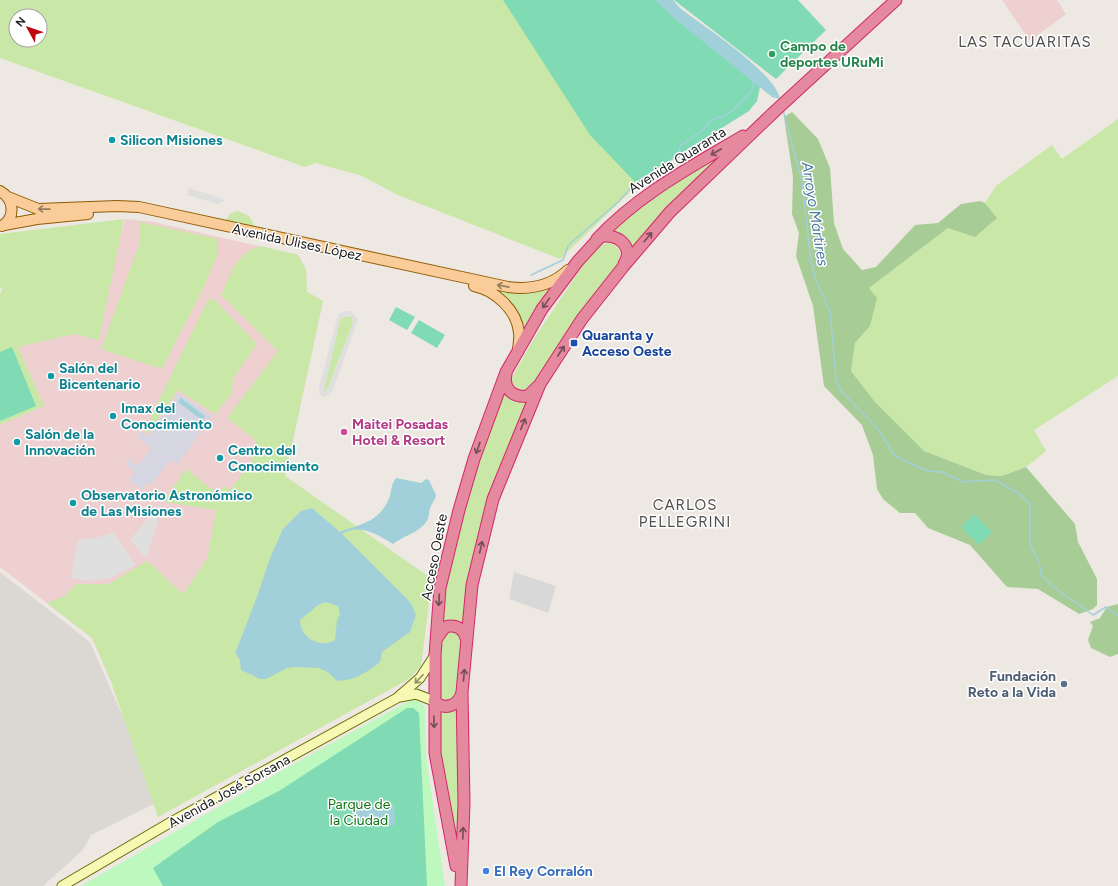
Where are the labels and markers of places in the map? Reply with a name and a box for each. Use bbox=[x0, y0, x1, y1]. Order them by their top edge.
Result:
place label: Campo de deportes URuMi bbox=[780, 38, 884, 71]
marker: Campo de deportes URuMi bbox=[767, 49, 777, 59]
place label: Silicon Misiones bbox=[120, 132, 223, 149]
marker: Silicon Misiones bbox=[107, 135, 117, 145]
place label: Quaranta y Acceso Oeste bbox=[582, 327, 672, 360]
marker: Quaranta y Acceso Oeste bbox=[569, 338, 579, 348]
place label: Salón del Bicentenario bbox=[59, 360, 140, 393]
marker: Salón del Bicentenario bbox=[46, 371, 56, 381]
place label: Imax del Conocimiento bbox=[121, 400, 212, 433]
marker: Imax del Conocimiento bbox=[108, 411, 118, 421]
place label: Maitei Posadas Hotel & Resort bbox=[352, 416, 449, 449]
place label: Salón de la Innovación bbox=[25, 426, 95, 459]
marker: Maitei Posadas Hotel & Resort bbox=[339, 427, 349, 437]
marker: Salón de la Innovación bbox=[12, 437, 22, 447]
place label: Centro del Conocimiento bbox=[228, 442, 319, 475]
marker: Centro del Conocimiento bbox=[215, 453, 225, 463]
place label: Observatorio Astronómico de Las Misiones bbox=[81, 487, 252, 520]
marker: Observatorio Astronómico de Las Misiones bbox=[68, 498, 78, 508]
place label: Fundación Reto a la Vida bbox=[968, 668, 1056, 701]
marker: Fundación Reto a la Vida bbox=[1059, 679, 1069, 689]
place label: El Rey Corralón bbox=[494, 863, 593, 880]
marker: El Rey Corralón bbox=[481, 866, 491, 876]

